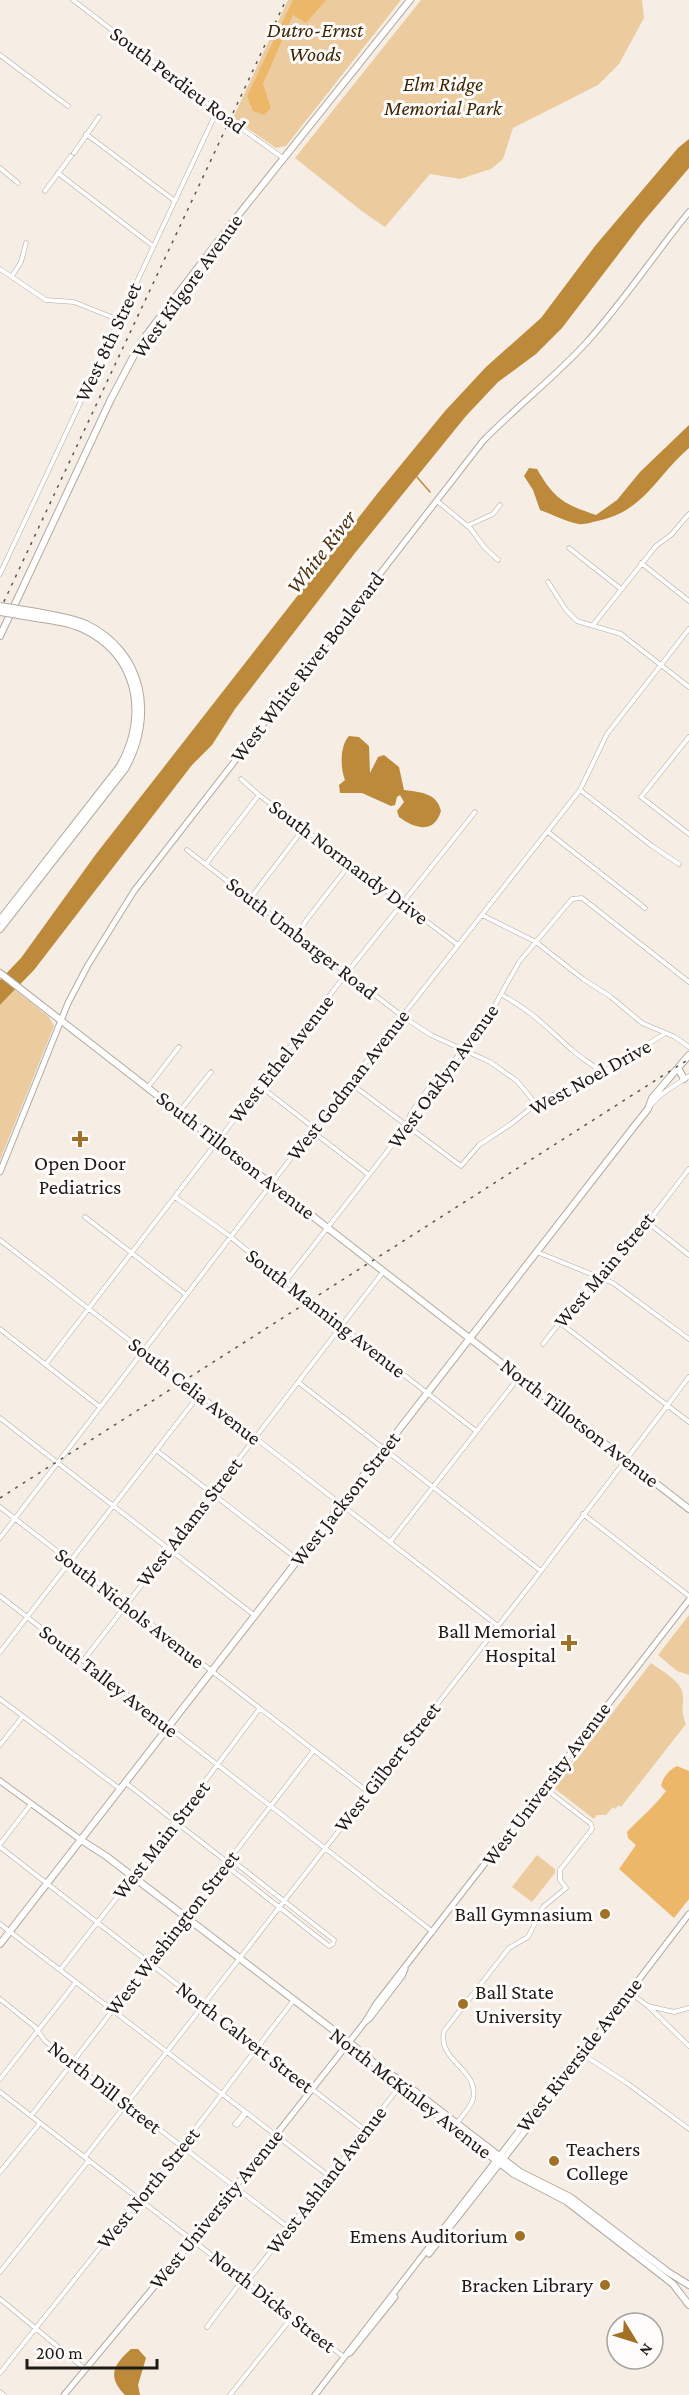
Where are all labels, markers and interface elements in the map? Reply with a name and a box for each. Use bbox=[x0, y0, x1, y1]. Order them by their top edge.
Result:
park label: Dutro-Ernst Woods bbox=[267, 18, 364, 66]
street label: South Perdieu Road bbox=[106, 21, 250, 139]
park label: Elm Ridge Memorial Park bbox=[383, 72, 503, 120]
street label: West Kilgore Avenue bbox=[127, 209, 247, 363]
street label: West 8th Street bbox=[70, 277, 147, 406]
water label: White River bbox=[281, 504, 362, 599]
street label: West White River Boulevard bbox=[225, 567, 389, 767]
street label: South Normandy Drive bbox=[265, 794, 433, 930]
street label: South Umbarger Road bbox=[222, 872, 382, 1004]
street label: West Ethel Avenue bbox=[223, 990, 339, 1128]
street label: West Oaklyn Avenue bbox=[382, 999, 504, 1153]
street label: West Godman Avenue bbox=[282, 1005, 414, 1165]
street label: West Noel Drive bbox=[525, 1034, 655, 1120]
street label: South Tillotson Avenue bbox=[152, 1086, 320, 1224]
marker: Open Door Pediatrics bbox=[71, 1130, 89, 1148]
place label: Open Door Pediatrics bbox=[34, 1151, 126, 1199]
street label: West Main Street bbox=[549, 1206, 660, 1333]
street label: South Manning Avenue bbox=[241, 1243, 411, 1383]
street label: South Celia Avenue bbox=[124, 1332, 266, 1450]
street label: North Tillotson Avenue bbox=[496, 1354, 664, 1492]
street label: West Jackson Street bbox=[285, 1426, 406, 1571]
street label: West Adams Street bbox=[131, 1452, 248, 1592]
street label: South Nichols Avenue bbox=[51, 1542, 209, 1674]
street label: South Talley Avenue bbox=[35, 1619, 183, 1743]
place label: Ball Memorial Hospital bbox=[438, 1619, 556, 1667]
marker: Ball Memorial Hospital bbox=[560, 1634, 578, 1652]
street label: West Gilbert Street bbox=[329, 1696, 446, 1837]
street label: West University Avenue bbox=[476, 1697, 616, 1871]
street label: West Main Street bbox=[107, 1775, 215, 1904]
street label: West Washington Street bbox=[100, 1845, 245, 2020]
place label: Ball Gymnasium bbox=[454, 1902, 593, 1926]
marker: Ball Gymnasium bbox=[598, 1907, 612, 1921]
street label: West Riverside Avenue bbox=[511, 1973, 647, 2137]
street label: North Calvert Street bbox=[172, 1976, 319, 2099]
place label: Ball State University bbox=[475, 1980, 562, 2028]
marker: Ball State University bbox=[456, 1997, 470, 2011]
street label: North McKinley Avenue bbox=[325, 2022, 497, 2164]
street label: North Dill Street bbox=[43, 2035, 167, 2139]
street label: West Ashland Avenue bbox=[261, 2101, 391, 2259]
street label: West North Street bbox=[92, 2121, 205, 2254]
street label: West University Avenue bbox=[144, 2124, 288, 2294]
place label: Teachers College bbox=[566, 2137, 640, 2185]
marker: Teachers College bbox=[547, 2154, 561, 2168]
place label: Emens Auditorium bbox=[349, 2224, 508, 2248]
marker: Emens Auditorium bbox=[513, 2229, 527, 2243]
street label: North Dicks Street bbox=[205, 2244, 342, 2358]
place label: Bracken Library bbox=[461, 2273, 593, 2297]
marker: Bracken Library bbox=[598, 2278, 612, 2292]
north arrow bbox=[605, 2311, 665, 2371]
scale bar bbox=[27, 2332, 158, 2370]
text: N bbox=[636, 2340, 656, 2360]
text: 200 m bbox=[36, 2343, 83, 2363]

